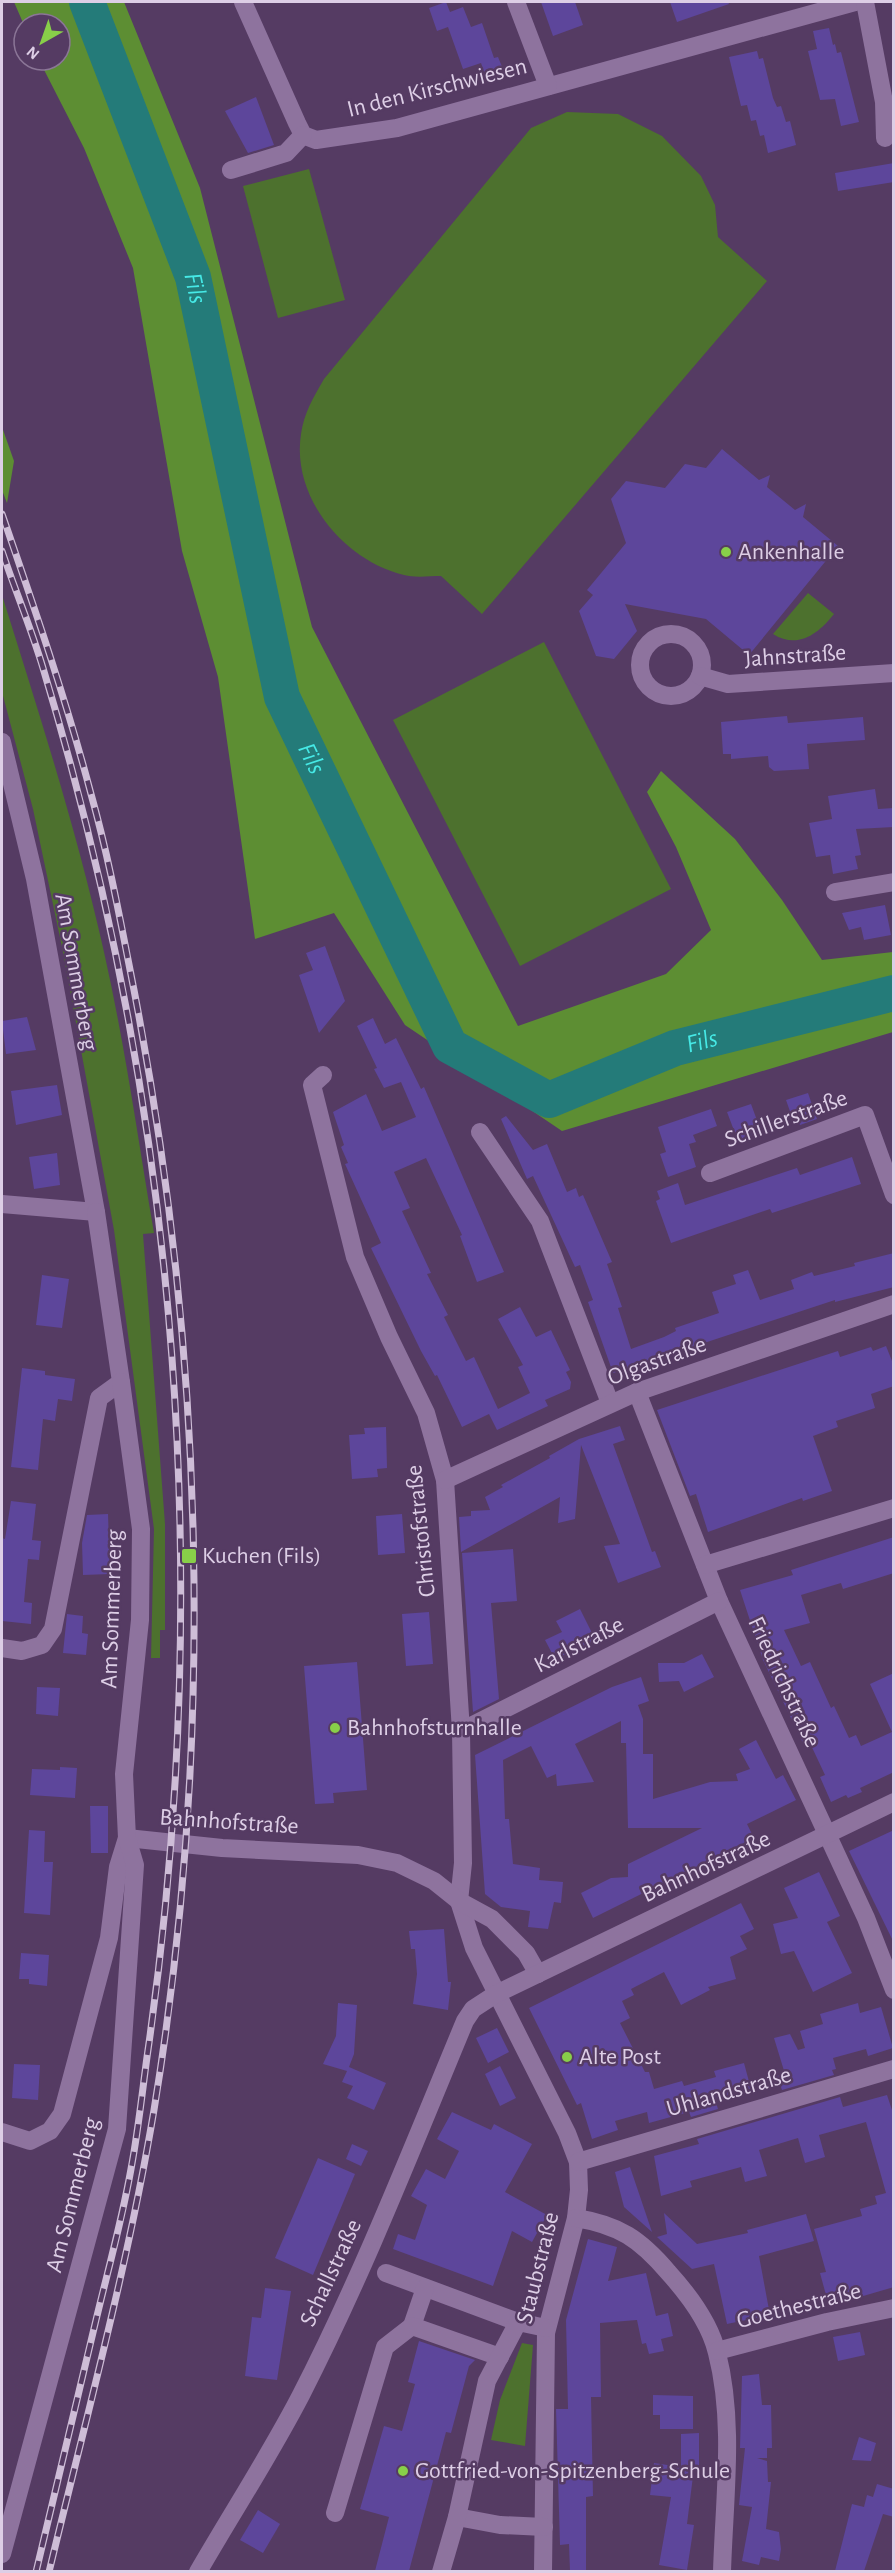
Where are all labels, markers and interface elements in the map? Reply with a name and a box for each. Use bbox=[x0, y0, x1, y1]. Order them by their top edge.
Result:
north arrow bbox=[12, 12, 72, 72]
text: N bbox=[24, 43, 42, 62]
street label: In den Kirschwiesen bbox=[345, 54, 529, 122]
water label: Fils bbox=[179, 270, 211, 306]
place label: Ankenhalle bbox=[738, 540, 845, 564]
marker: Ankenhalle bbox=[719, 545, 733, 559]
street label: Jahnstraße bbox=[743, 640, 847, 672]
water label: Fils bbox=[293, 739, 330, 778]
street label: Am Sommerberg bbox=[50, 892, 102, 1053]
water label: Fils bbox=[683, 1025, 720, 1058]
street label: Schillerstraße bbox=[721, 1086, 851, 1152]
street label: Olgastraße bbox=[604, 1332, 710, 1390]
street label: Christofstraße bbox=[402, 1464, 440, 1598]
street label: Am Sommerberg bbox=[97, 1529, 127, 1689]
place label: Kuchen (Fils) bbox=[202, 1544, 321, 1568]
marker: Kuchen (Fils) bbox=[180, 1547, 198, 1565]
street label: Karlstraße bbox=[530, 1612, 628, 1678]
street label: Friedrichstraße bbox=[743, 1613, 825, 1751]
place label: Bahnhofsturnhalle bbox=[347, 1716, 522, 1740]
marker: Bahnhofsturnhalle bbox=[328, 1721, 342, 1735]
street label: Bahnhofstraße bbox=[159, 1805, 299, 1839]
street label: Bahnhofstraße bbox=[638, 1827, 774, 1907]
place label: Alte Post bbox=[579, 2045, 661, 2069]
marker: Alte Post bbox=[560, 2050, 574, 2064]
street label: Uhlandstraße bbox=[664, 2063, 794, 2121]
street label: Am Sommerberg bbox=[42, 2115, 104, 2275]
street label: Staubstraße bbox=[513, 2210, 563, 2326]
street label: Schallstraße bbox=[296, 2216, 366, 2330]
street label: Goethestraße bbox=[734, 2279, 864, 2333]
place label: Gottfried-von-Spitzenberg-Schule bbox=[415, 2459, 730, 2483]
marker: Gottfried-von-Spitzenberg-Schule bbox=[396, 2464, 410, 2478]

